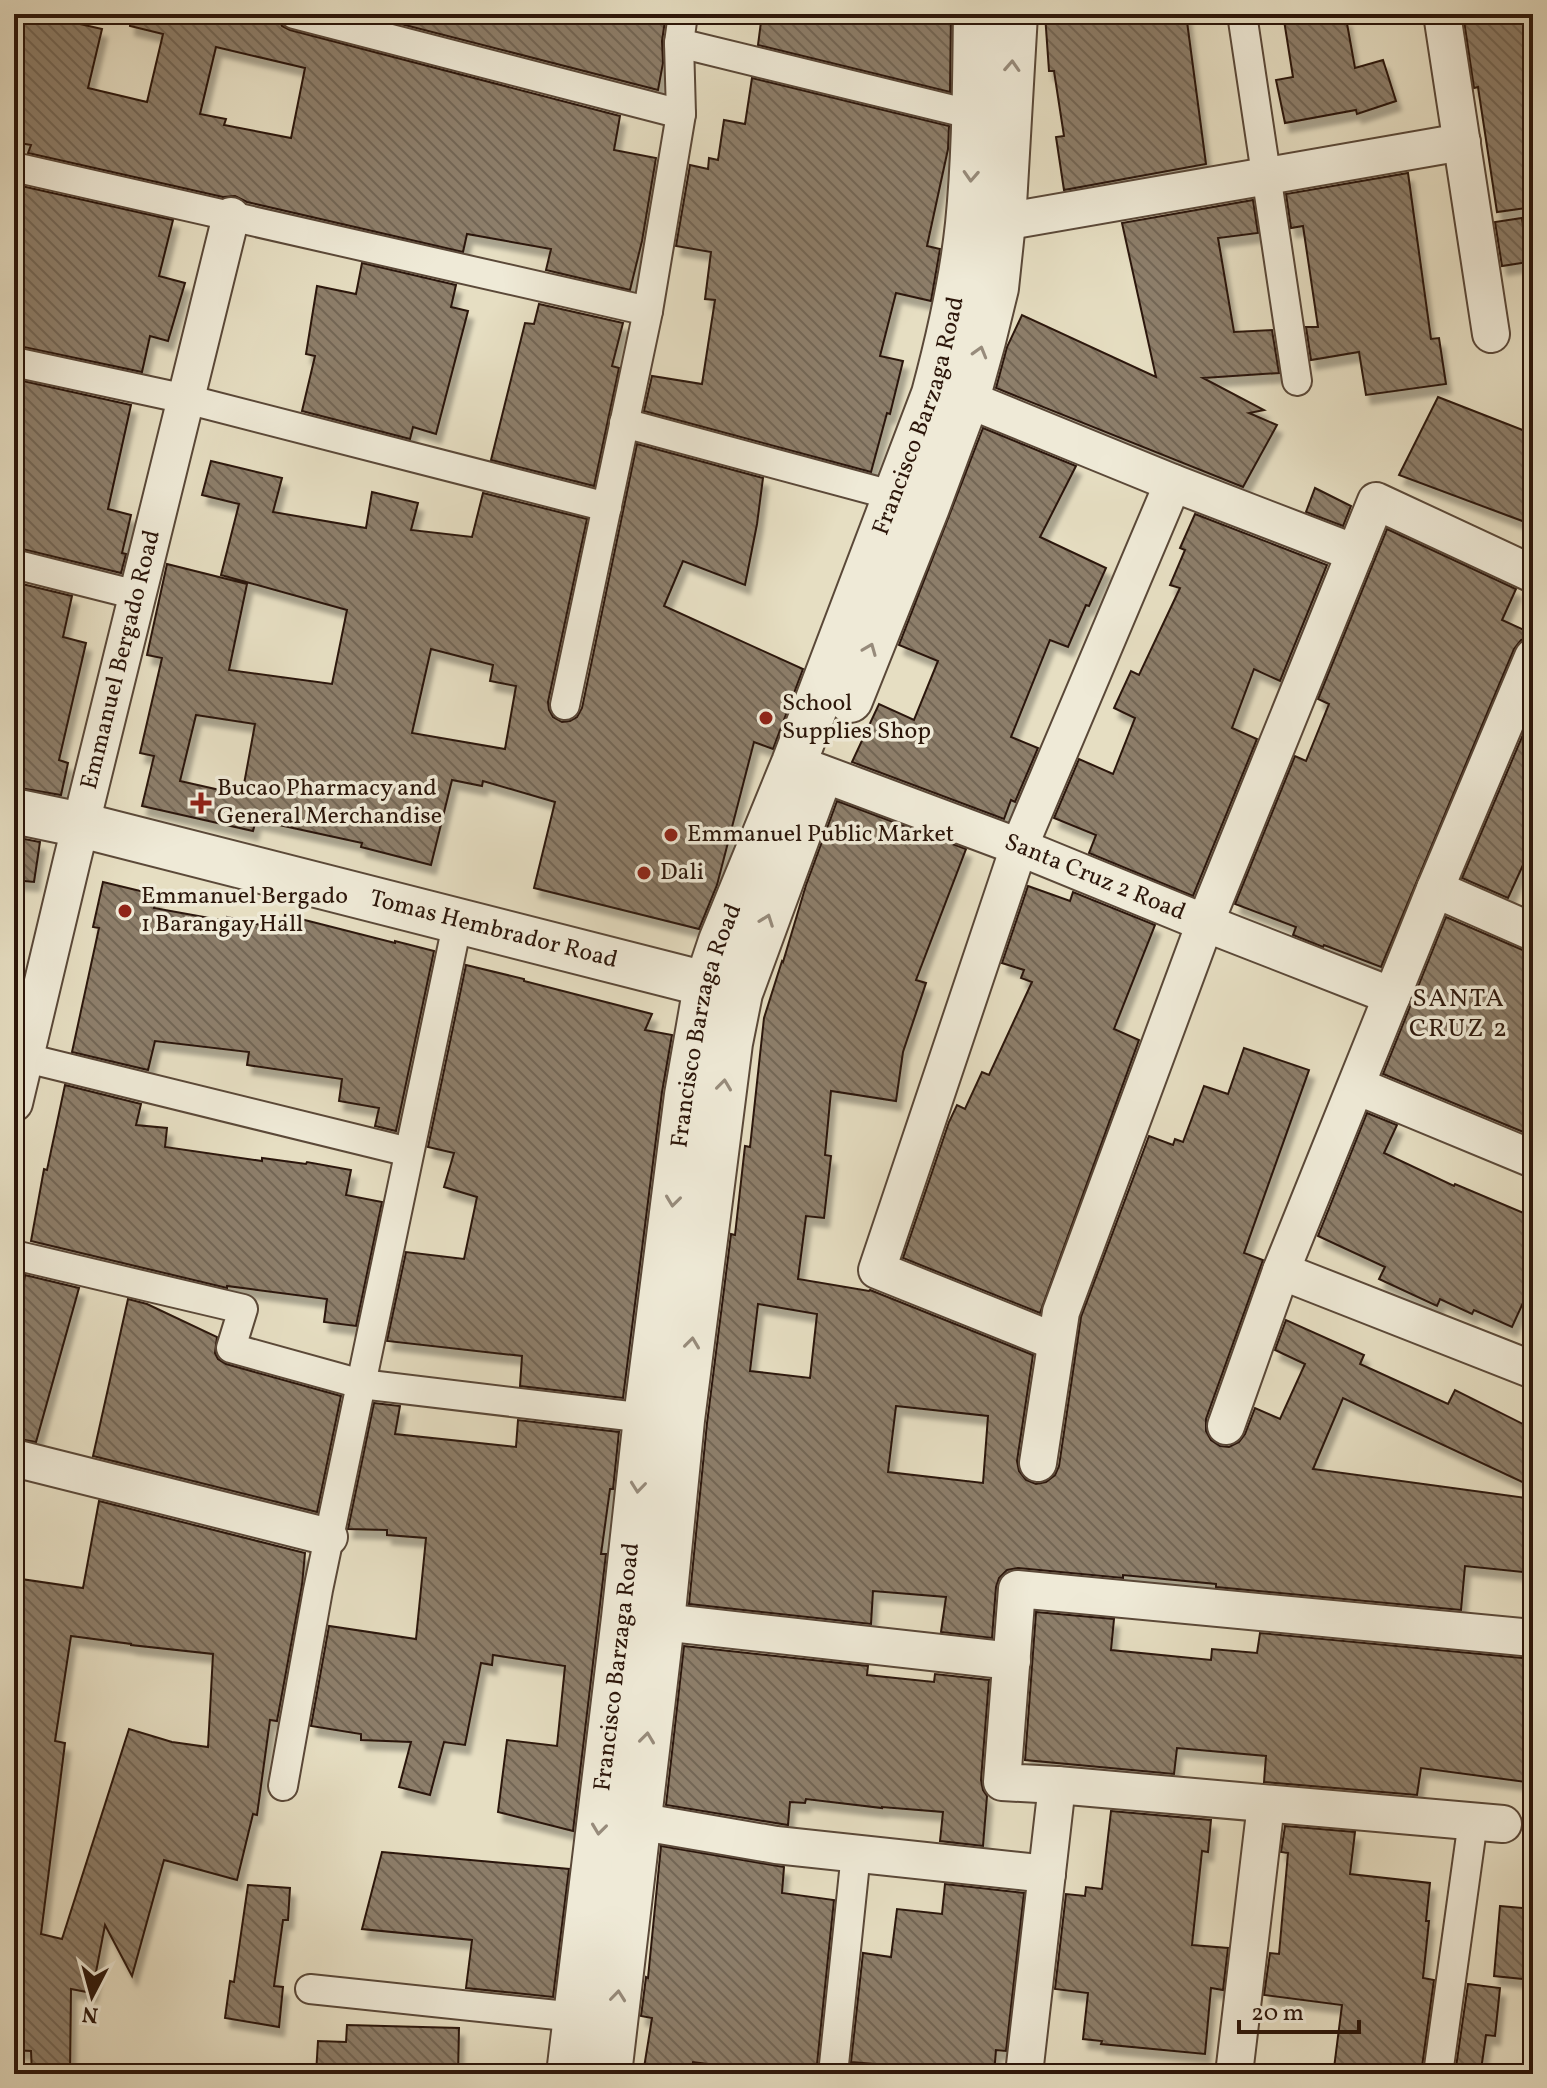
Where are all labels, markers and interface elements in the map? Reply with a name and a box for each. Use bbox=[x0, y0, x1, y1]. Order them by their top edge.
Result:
one-way arrow bbox=[1003, 59, 1020, 72]
one-way arrow bbox=[963, 170, 980, 183]
street label: Francisco Barzaga Road bbox=[865, 294, 974, 540]
one-way arrow bbox=[971, 346, 987, 360]
street label: Emmanuel Bergado Road bbox=[73, 527, 170, 793]
one-way arrow bbox=[861, 642, 877, 657]
place label: School Supplies Shop bbox=[782, 687, 931, 749]
marker: School Supplies Shop bbox=[757, 709, 775, 727]
place label: Bucao Pharmacy and General Merchandise bbox=[217, 772, 442, 834]
marker: Bucao Pharmacy and General Merchandise bbox=[192, 794, 210, 812]
place label: Emmanuel Public Market bbox=[687, 818, 954, 852]
marker: Emmanuel Public Market bbox=[662, 826, 680, 844]
street label: Santa Cruz 2 Road bbox=[999, 826, 1190, 930]
place label: Dali bbox=[660, 856, 704, 890]
marker: Dali bbox=[635, 864, 653, 882]
place label: Emmanuel Bergado 1 Barangay Hall bbox=[141, 880, 348, 942]
street label: Tomas Hembrador Road bbox=[366, 882, 621, 978]
street label: Francisco Barzaga Road bbox=[663, 899, 751, 1150]
marker: Emmanuel Bergado 1 Barangay Hall bbox=[116, 902, 134, 920]
one-way arrow bbox=[757, 913, 774, 927]
district label: SANTA CRUZ 2 bbox=[1409, 981, 1509, 1047]
one-way arrow bbox=[716, 1078, 733, 1091]
one-way arrow bbox=[665, 1195, 682, 1208]
one-way arrow bbox=[683, 1336, 700, 1350]
one-way arrow bbox=[630, 1481, 647, 1494]
street label: Francisco Barzaga Road bbox=[586, 1541, 649, 1793]
one-way arrow bbox=[639, 1731, 656, 1744]
one-way arrow bbox=[591, 1823, 608, 1836]
north arrow bbox=[52, 1956, 132, 2036]
scale bar bbox=[1239, 1984, 1359, 2034]
one-way arrow bbox=[609, 1990, 626, 2003]
text: N bbox=[81, 1997, 100, 2030]
text: 20 m bbox=[1251, 1997, 1304, 2031]

